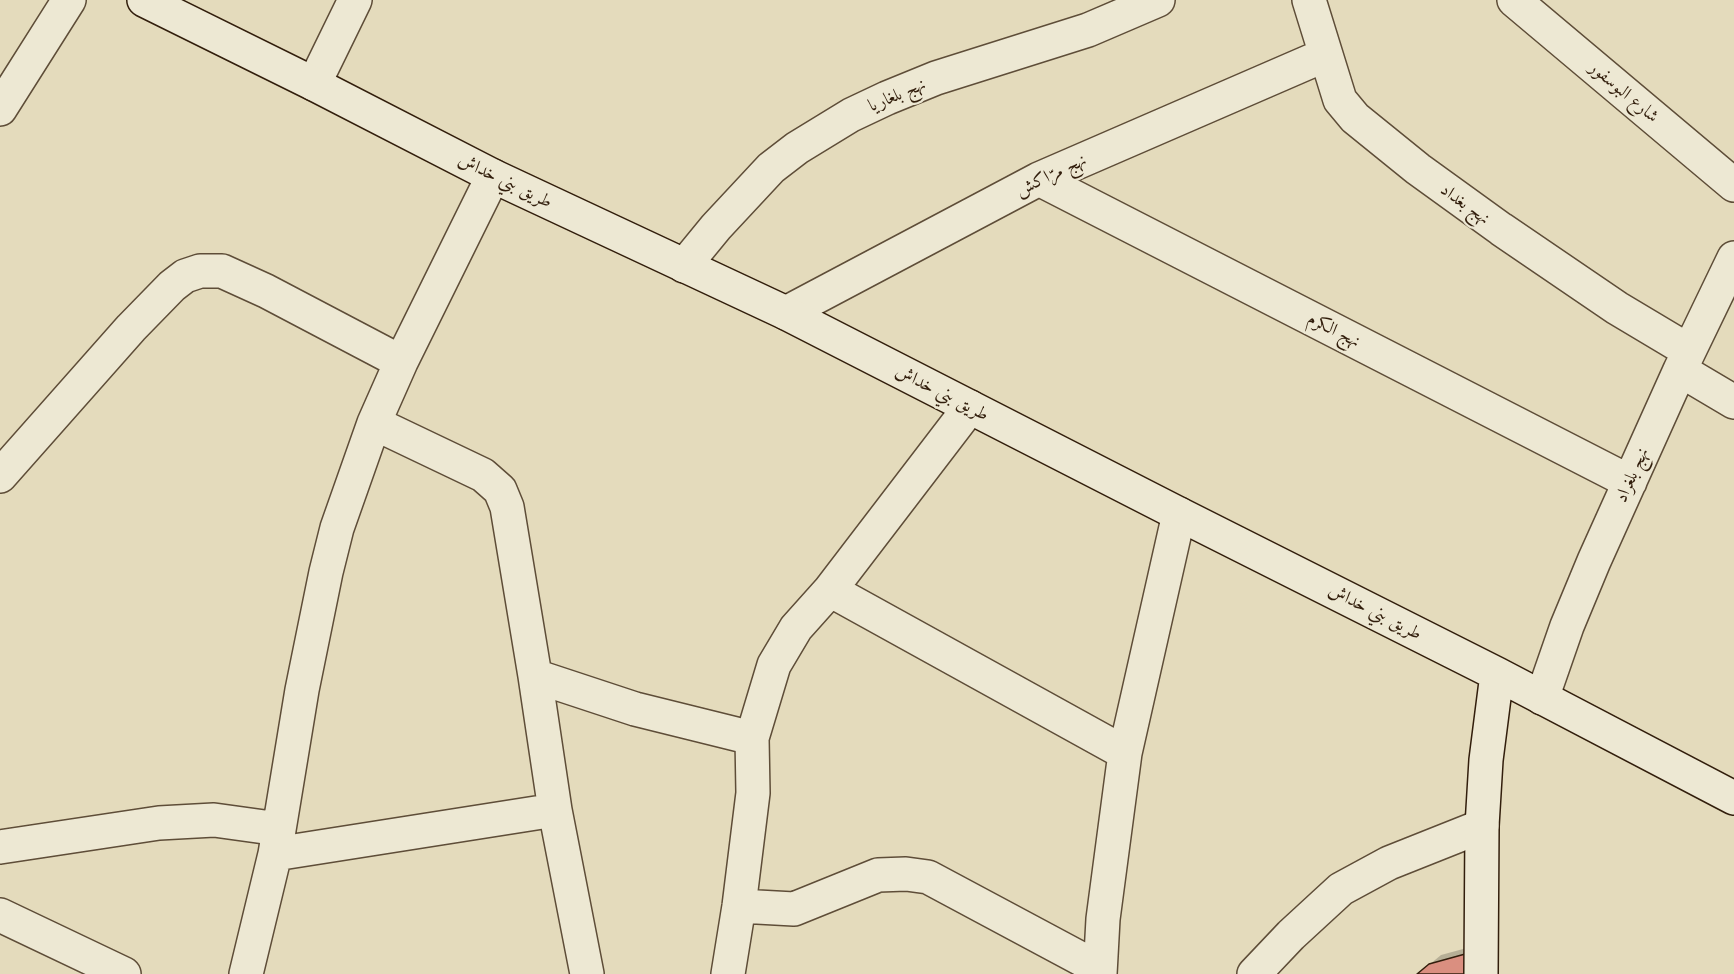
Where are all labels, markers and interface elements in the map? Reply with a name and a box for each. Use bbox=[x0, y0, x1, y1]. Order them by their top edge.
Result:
street label: شارع البوسفور bbox=[1585, 57, 1663, 127]
street label: نهج بلغاريا bbox=[865, 73, 929, 117]
street label: طريق بني خداش bbox=[454, 149, 556, 213]
street label: نهج مرّاكش bbox=[1012, 149, 1090, 201]
street label: نهج بغداد bbox=[1436, 179, 1494, 229]
street label: نهج الكرم bbox=[1304, 308, 1364, 352]
street label: طريق بني خداش bbox=[892, 360, 992, 426]
street label: نهج بلغراد bbox=[1610, 444, 1654, 506]
street label: طريق بني خداش bbox=[1325, 579, 1425, 645]

